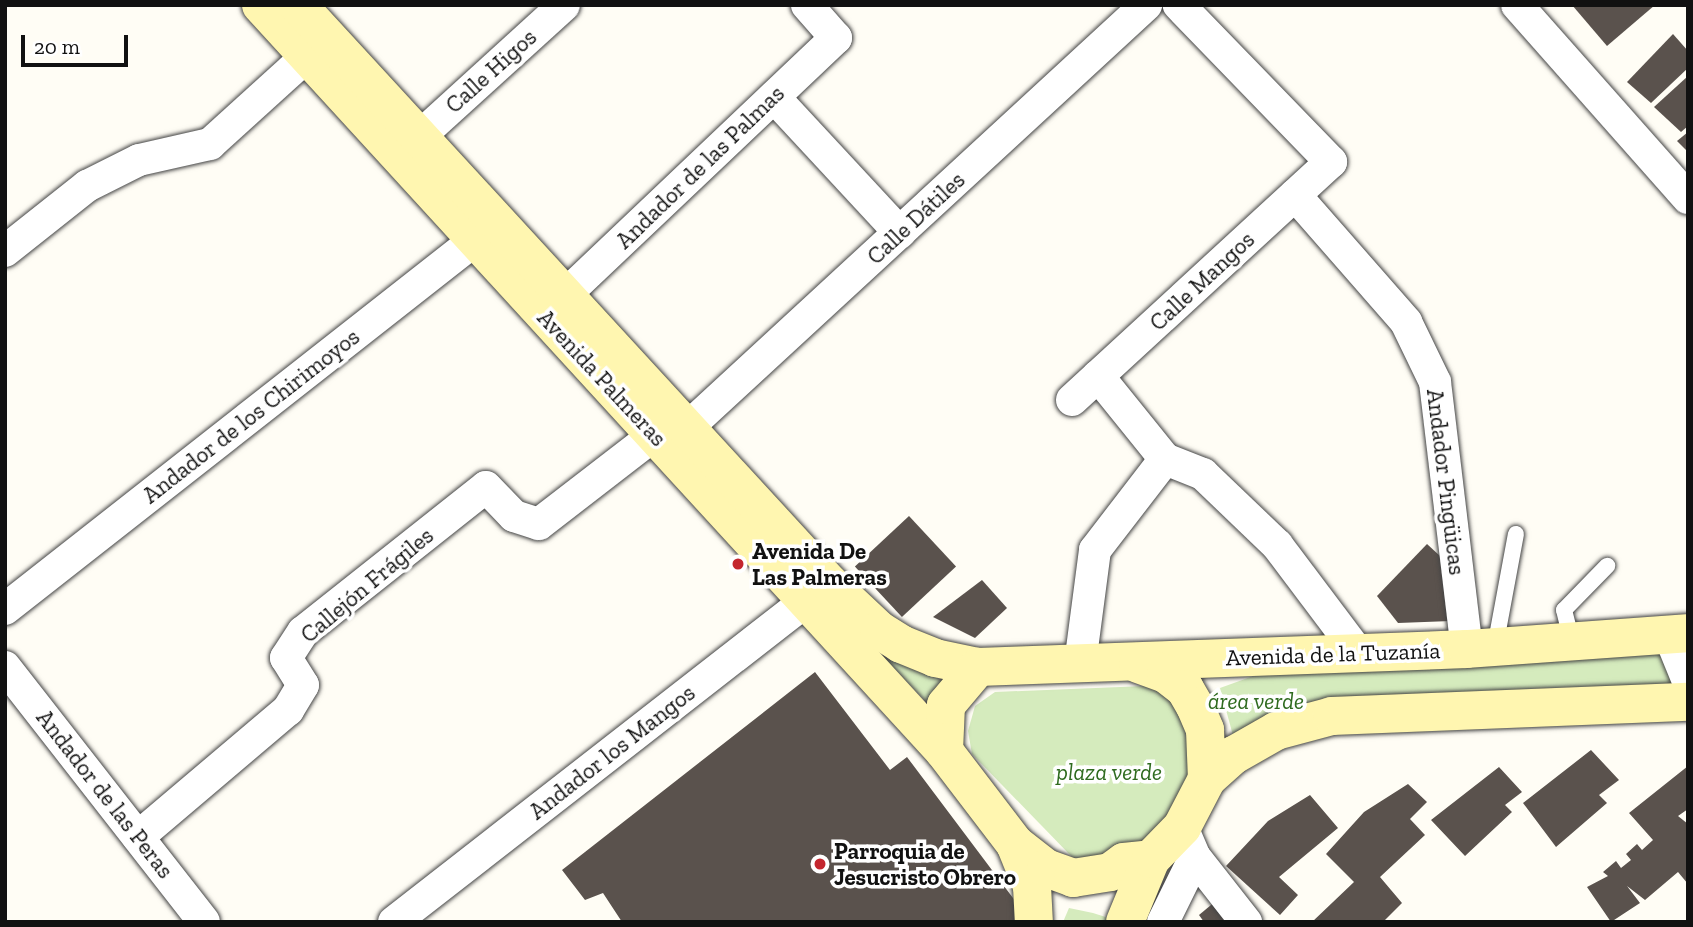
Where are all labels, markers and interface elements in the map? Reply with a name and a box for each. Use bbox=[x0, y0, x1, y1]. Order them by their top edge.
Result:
scale bar bbox=[24, 21, 131, 65]
street label: Calle Higos bbox=[440, 23, 542, 119]
text: 20 m bbox=[34, 34, 80, 59]
street label: Andador de las Palmas bbox=[610, 79, 790, 255]
street label: Calle Dátiles bbox=[861, 166, 971, 270]
street label: Calle Mangos bbox=[1144, 226, 1260, 336]
street label: Avenida Palmeras bbox=[532, 304, 672, 452]
street label: Andador de los Chirimoyos bbox=[137, 323, 365, 509]
street label: Andador Pingüicas bbox=[1421, 387, 1471, 577]
street label: Callejón Frágiles bbox=[295, 522, 439, 648]
place label: Avenida De Las Palmeras bbox=[752, 537, 887, 591]
marker: Avenida De Las Palmeras bbox=[730, 556, 746, 572]
street label: Avenida de la Tuzanía bbox=[1225, 636, 1441, 672]
street label: Andador los Mangos bbox=[523, 679, 701, 825]
park label: área verde bbox=[1208, 687, 1304, 715]
street label: Andador de las Peras bbox=[31, 704, 179, 884]
park label: plaza verde bbox=[1056, 758, 1162, 786]
place label: Parroquia de Jesucristo Obrero bbox=[834, 837, 1016, 891]
marker: Parroquia de Jesucristo Obrero bbox=[812, 856, 828, 872]

